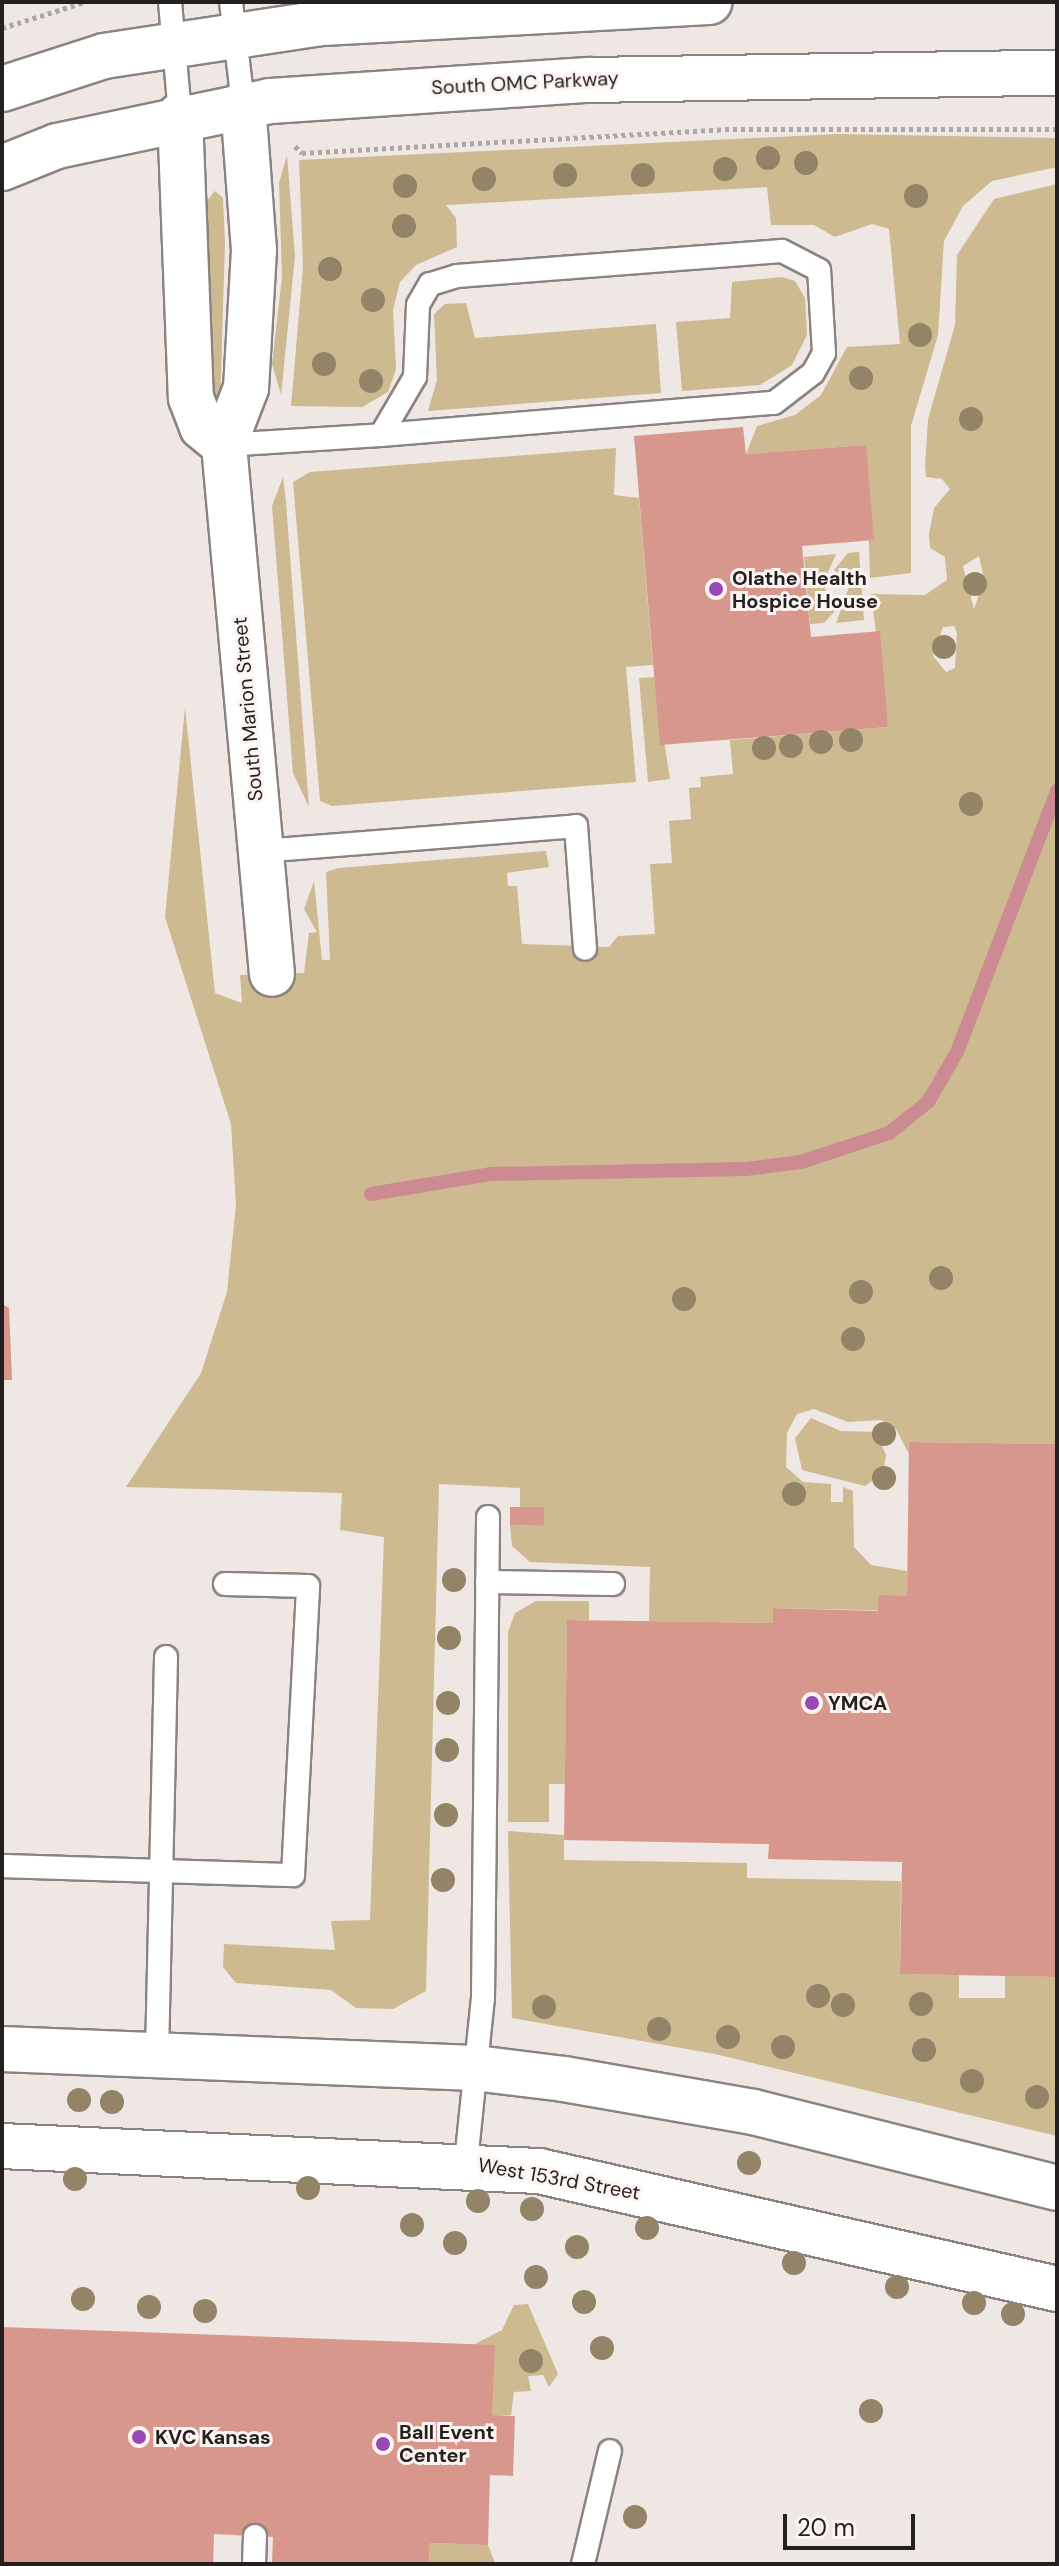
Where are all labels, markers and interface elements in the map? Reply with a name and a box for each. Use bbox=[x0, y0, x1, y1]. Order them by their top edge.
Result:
street label: South OMC Parkway bbox=[431, 66, 619, 100]
place label: Olathe Health Hospice House bbox=[732, 566, 878, 613]
marker: Olathe Health Hospice House bbox=[707, 580, 725, 598]
street label: South Marion Street bbox=[228, 616, 268, 802]
place label: YMCA bbox=[828, 1691, 887, 1715]
marker: YMCA bbox=[803, 1694, 821, 1712]
street label: West 153rd Street bbox=[476, 2153, 642, 2205]
place label: Ball Event Center bbox=[399, 2420, 494, 2467]
place label: KVC Kansas bbox=[155, 2425, 271, 2449]
marker: KVC Kansas bbox=[130, 2428, 148, 2446]
marker: Ball Event Center bbox=[374, 2435, 392, 2453]
scale bar bbox=[787, 2498, 919, 2548]
text: 20 m bbox=[797, 2512, 855, 2543]

